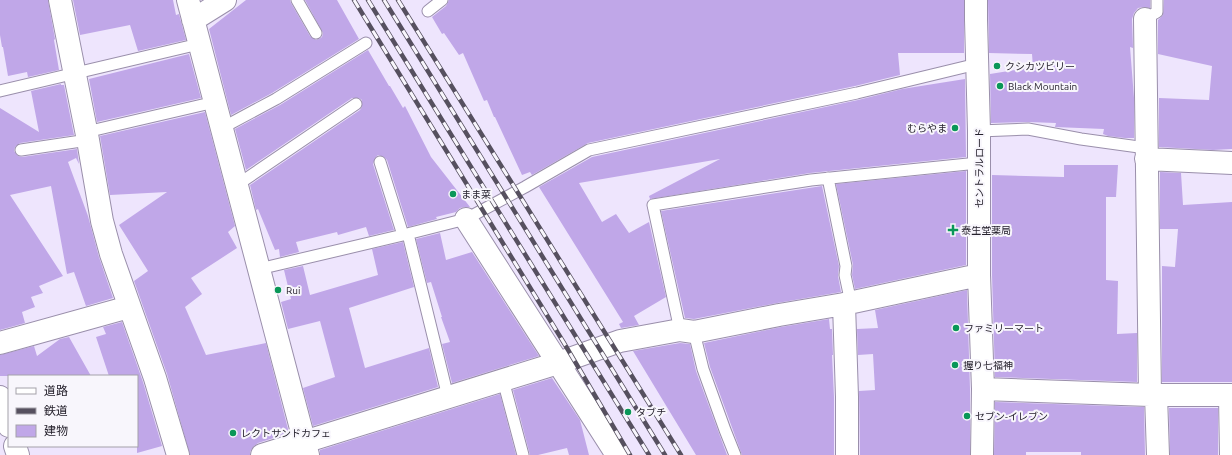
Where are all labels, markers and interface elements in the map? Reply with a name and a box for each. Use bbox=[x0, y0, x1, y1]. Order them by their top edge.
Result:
marker: クシカツビリー bbox=[992, 61, 1002, 71]
place label: クシカツビリー bbox=[1005, 61, 1075, 72]
marker: Black Mountain bbox=[995, 81, 1005, 91]
place label: Black Mountain bbox=[1008, 81, 1077, 92]
place label: むらやま bbox=[907, 123, 947, 134]
marker: むらやま bbox=[950, 123, 960, 133]
street label: セントラルロード bbox=[974, 128, 985, 208]
marker: まま菜 bbox=[448, 189, 458, 199]
place label: まま菜 bbox=[461, 189, 491, 200]
marker: 泰生堂薬局 bbox=[948, 225, 958, 235]
place label: 泰生堂薬局 bbox=[961, 225, 1011, 236]
marker: Rui bbox=[273, 285, 283, 295]
place label: Rui bbox=[286, 285, 300, 296]
marker: ファミリーマート bbox=[951, 323, 961, 333]
place label: ファミリーマート bbox=[964, 323, 1044, 334]
marker: 握り七福神 bbox=[950, 360, 960, 370]
place label: 握り七福神 bbox=[963, 360, 1013, 371]
legend bbox=[8, 375, 138, 447]
text: 道路 bbox=[44, 384, 68, 397]
text: 鉄道 bbox=[44, 404, 68, 417]
marker: タブチ bbox=[623, 407, 633, 417]
place label: タブチ bbox=[636, 407, 666, 418]
marker: セブン-イレブン bbox=[962, 411, 972, 421]
place label: セブン-イレブン bbox=[975, 411, 1048, 422]
text: 建物 bbox=[44, 424, 68, 437]
marker: レクトサンドカフェ bbox=[228, 428, 238, 438]
place label: レクトサンドカフェ bbox=[241, 428, 331, 439]

